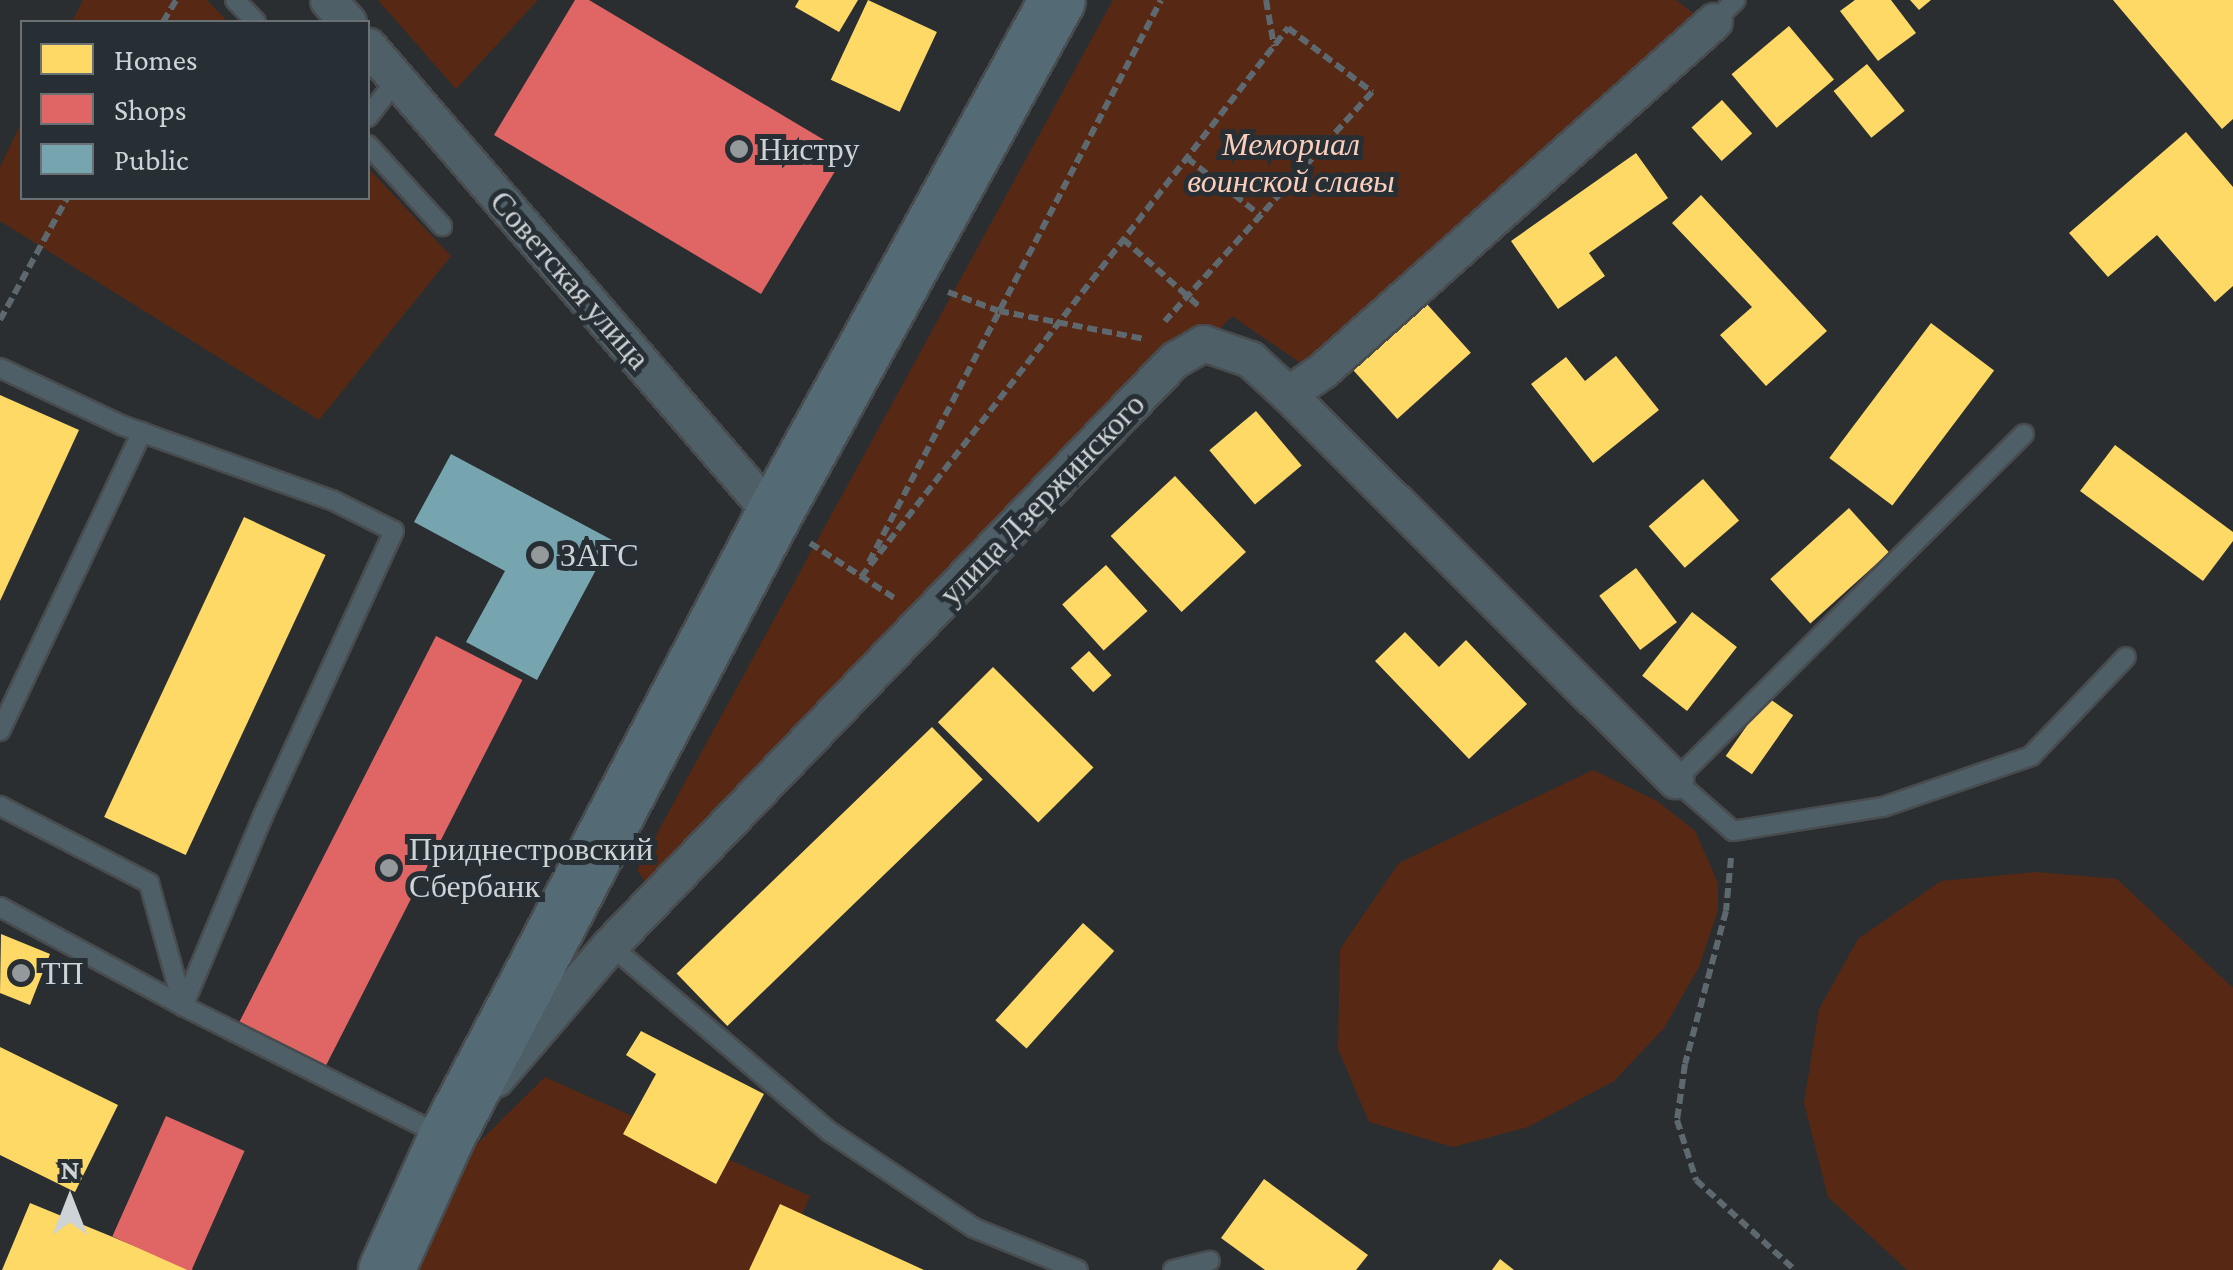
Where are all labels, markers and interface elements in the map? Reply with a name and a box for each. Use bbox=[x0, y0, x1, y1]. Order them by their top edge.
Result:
legend bbox=[20, 20, 370, 200]
text: Homes bbox=[114, 43, 198, 76]
text: Shops bbox=[114, 93, 187, 126]
park label: Мемориал воинской славы bbox=[1187, 126, 1395, 201]
place label: Нистру bbox=[759, 130, 859, 168]
marker: Нистру bbox=[728, 138, 750, 160]
text: Public bbox=[114, 143, 189, 176]
street label: Советская улица bbox=[482, 183, 658, 377]
street label: улица Дзержинского bbox=[931, 385, 1153, 613]
place label: ЗАГС bbox=[560, 536, 639, 574]
marker: ЗАГС bbox=[529, 544, 551, 566]
place label: Приднестровский Сбербанк bbox=[409, 831, 653, 906]
marker: Приднестровский Сбербанк bbox=[378, 857, 400, 879]
place label: ТП bbox=[41, 954, 84, 992]
marker: ТП bbox=[10, 962, 32, 984]
north arrow bbox=[20, 1150, 120, 1250]
text: N bbox=[60, 1154, 80, 1185]

